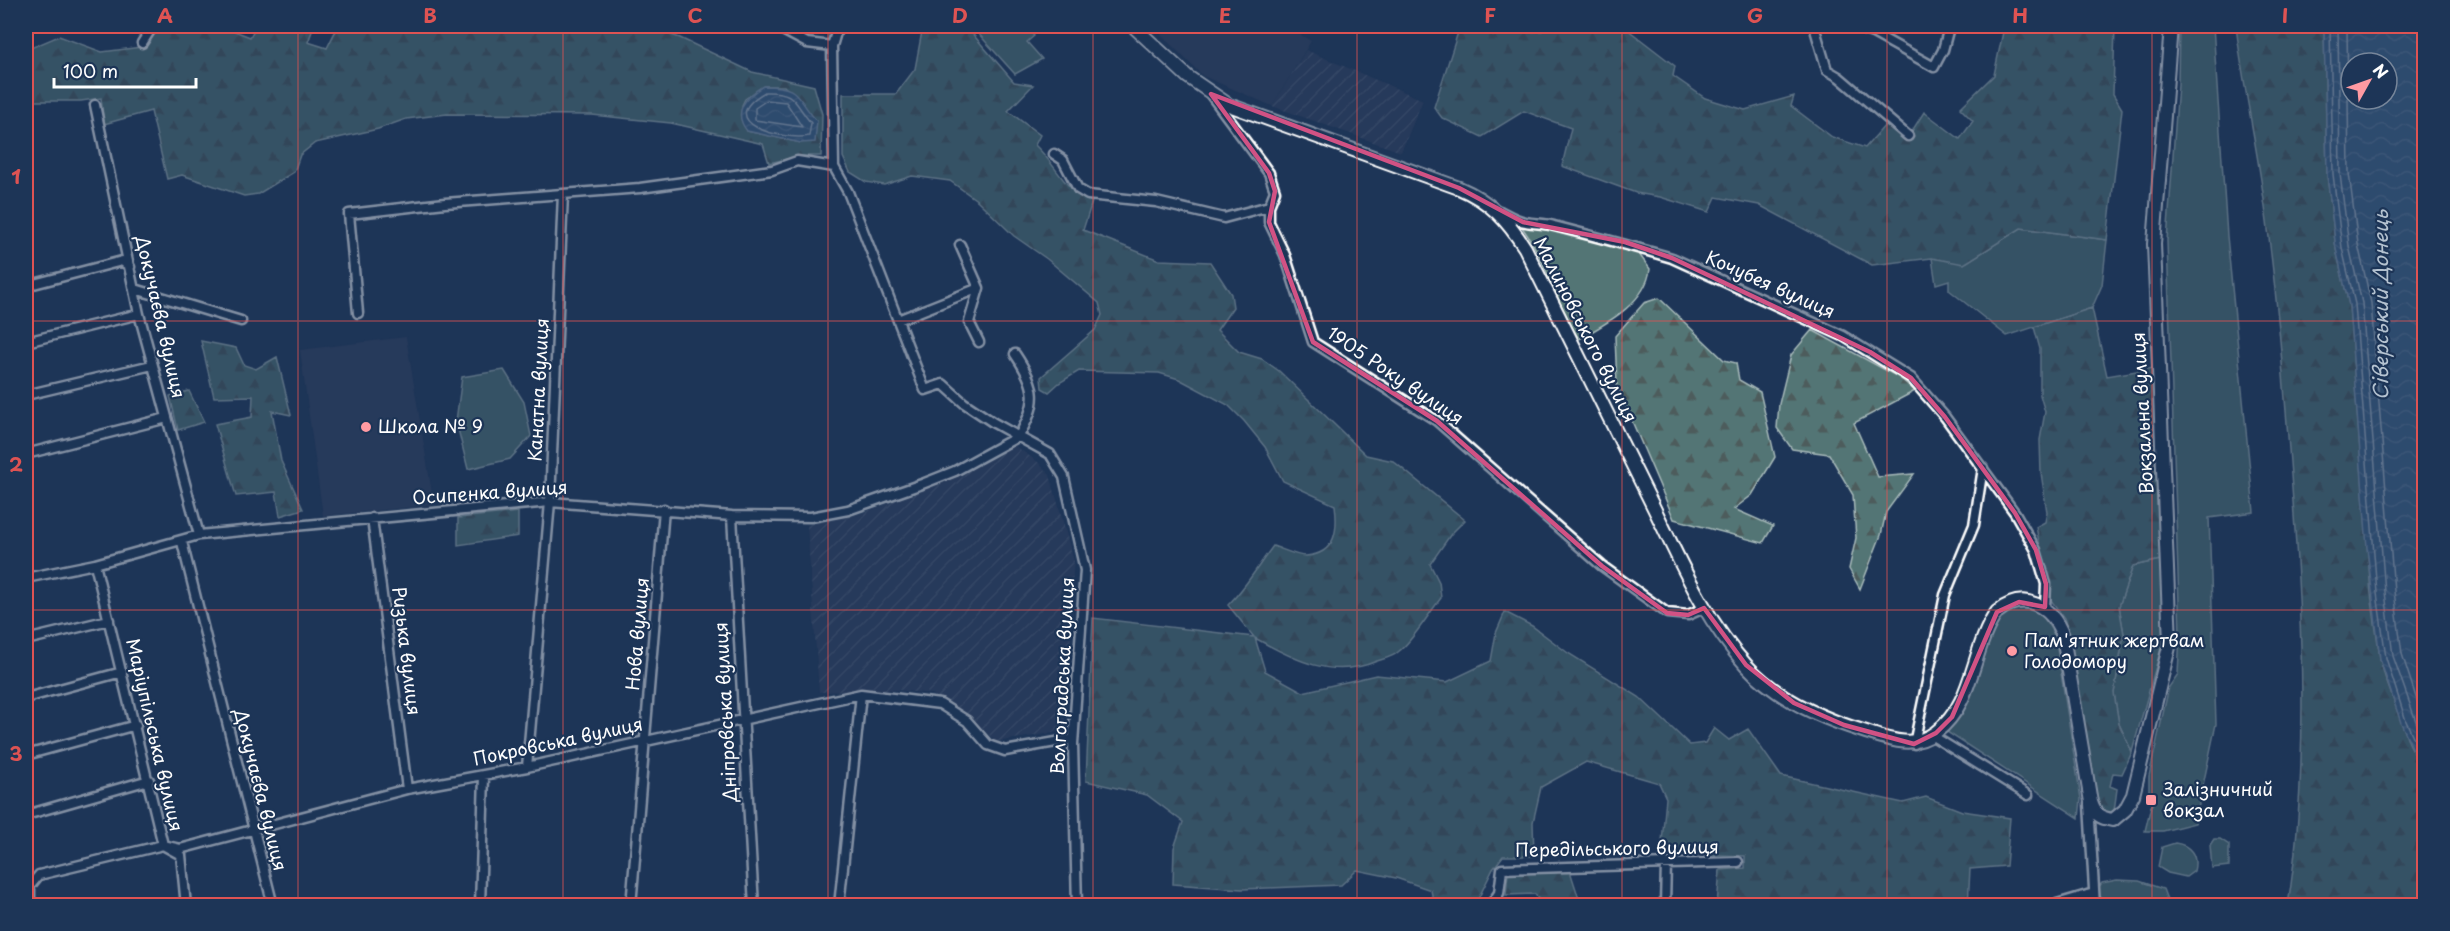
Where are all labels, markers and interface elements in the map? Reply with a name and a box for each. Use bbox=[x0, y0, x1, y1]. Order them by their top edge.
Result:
text: A bbox=[157, 0, 173, 30]
text: B bbox=[423, 0, 437, 30]
text: C bbox=[687, 0, 703, 30]
text: D bbox=[952, 0, 968, 30]
text: E bbox=[1219, 0, 1231, 30]
text: F bbox=[1484, 0, 1496, 30]
text: G bbox=[1747, 0, 1763, 30]
text: H bbox=[2012, 0, 2028, 30]
text: I bbox=[2282, 0, 2288, 30]
scale bar bbox=[54, 51, 196, 89]
north arrow bbox=[2339, 51, 2399, 111]
text: 100 m bbox=[63, 57, 118, 84]
text: N bbox=[2368, 58, 2395, 83]
text: 1 bbox=[11, 161, 21, 191]
water label: Сіверський Донець bbox=[2365, 209, 2395, 400]
street label: Докучаєва вулиця bbox=[129, 232, 193, 400]
street label: Малиновського вулиця bbox=[1528, 232, 1645, 427]
street label: Кочубея вулиця bbox=[1701, 243, 1840, 324]
street label: Канатна вулиця bbox=[520, 318, 555, 462]
street label: 1905 Року вулиця bbox=[1322, 319, 1470, 431]
street label: Вокзальна вулиця bbox=[2124, 331, 2159, 495]
place label: Школа № 9 bbox=[378, 412, 483, 439]
marker: Школа № 9 bbox=[359, 420, 373, 434]
text: 2 bbox=[9, 449, 23, 479]
street label: Осипенка вулиця bbox=[411, 473, 568, 510]
street label: Нова вулиця bbox=[618, 576, 655, 692]
street label: Волгоградська вулиця bbox=[1043, 576, 1080, 775]
street label: Ризька вулиця bbox=[386, 585, 429, 717]
street label: Дніпровська вулиця bbox=[706, 622, 743, 804]
place label: Пам'ятник жертвам Голодомору bbox=[2024, 626, 2205, 674]
street label: Маріупільська вулиця bbox=[120, 636, 191, 834]
marker: Пам'ятник жертвам Голодомору bbox=[2005, 644, 2019, 658]
street label: Докучаєва вулиця bbox=[228, 705, 295, 873]
street label: Покровська вулиця bbox=[470, 709, 645, 772]
text: 3 bbox=[9, 738, 23, 768]
place label: Залізничний вокзал bbox=[2162, 775, 2273, 823]
marker: Залізничний вокзал bbox=[2144, 793, 2158, 807]
street label: Передільського вулиця bbox=[1515, 832, 1719, 863]

